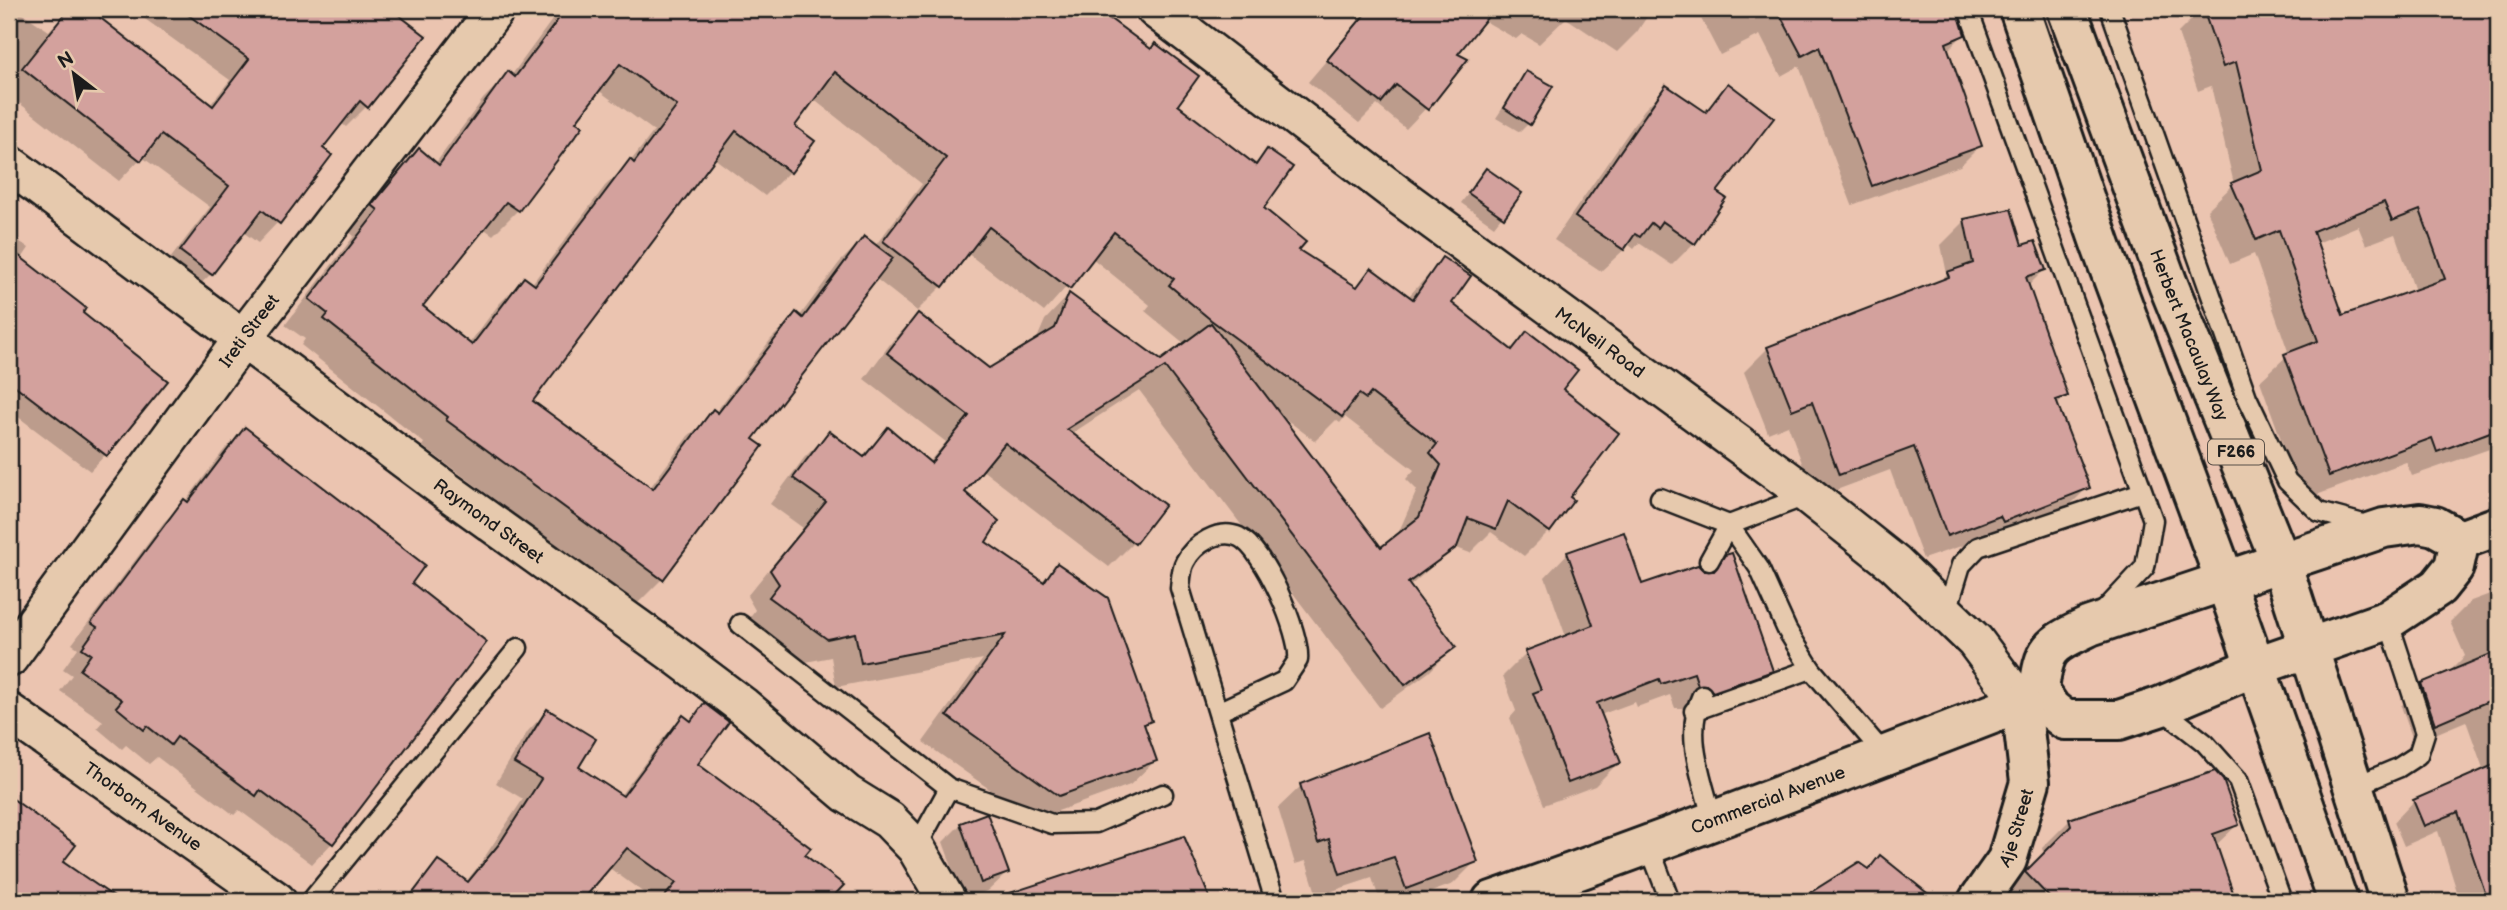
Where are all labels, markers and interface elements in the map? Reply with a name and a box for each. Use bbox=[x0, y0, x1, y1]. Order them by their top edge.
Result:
north arrow bbox=[38, 38, 108, 108]
text: N bbox=[54, 47, 78, 74]
street label: Herbert Macaulay Way bbox=[2146, 246, 2233, 424]
street label: Ireti Street bbox=[215, 290, 284, 371]
street label: McNeil Road bbox=[1551, 303, 1649, 382]
road number: F266 bbox=[2208, 440, 2264, 464]
street label: Raymond Street bbox=[429, 474, 548, 568]
street label: Thorborn Avenue bbox=[80, 758, 206, 855]
street label: Commercial Avenue bbox=[1688, 761, 1848, 838]
street label: Aje Street bbox=[1995, 786, 2038, 871]

